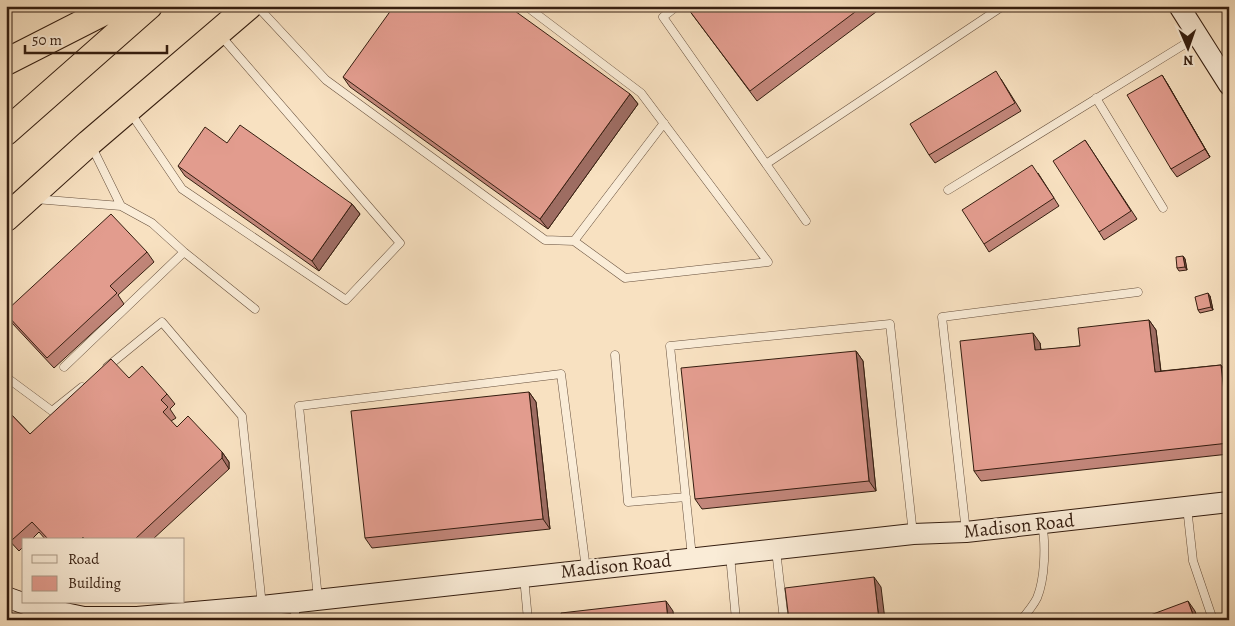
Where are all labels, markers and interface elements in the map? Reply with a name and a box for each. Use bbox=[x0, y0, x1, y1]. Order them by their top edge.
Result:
scale bar bbox=[25, 22, 168, 54]
north arrow bbox=[1162, 22, 1212, 72]
text: 50 m bbox=[32, 30, 62, 50]
text: N bbox=[1183, 51, 1194, 70]
street label: Madison Road bbox=[962, 507, 1076, 545]
legend bbox=[22, 538, 185, 604]
street label: Madison Road bbox=[559, 547, 673, 585]
text: Road bbox=[68, 549, 100, 569]
text: Building bbox=[68, 573, 121, 593]

